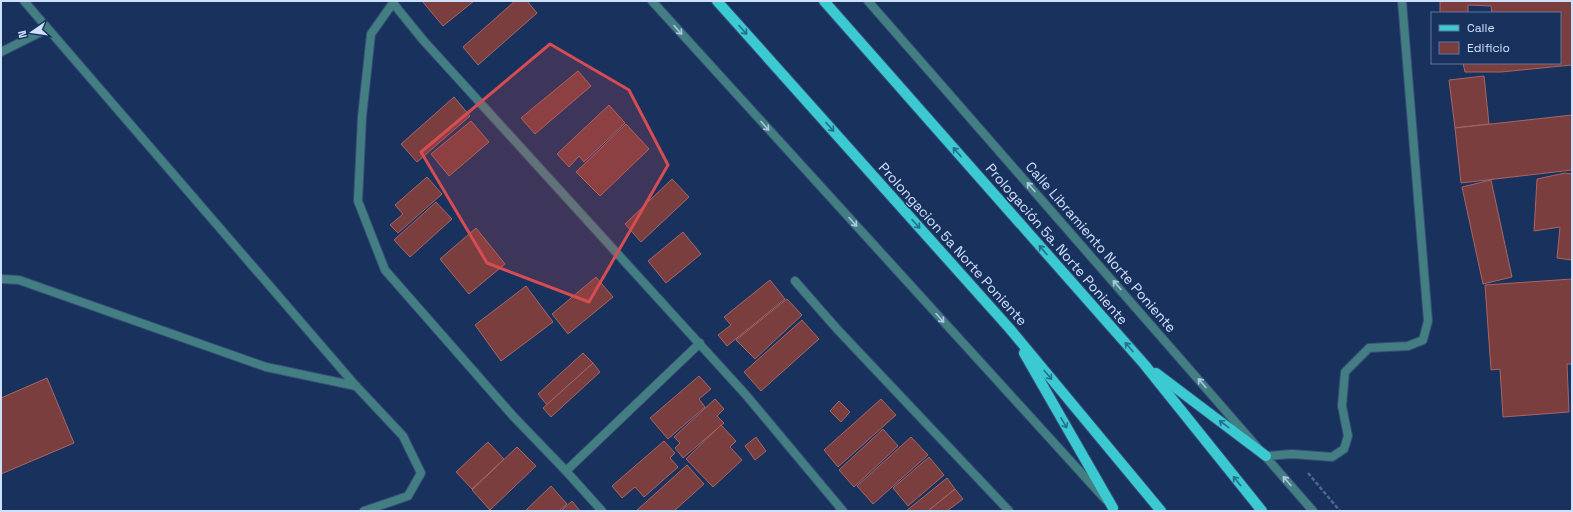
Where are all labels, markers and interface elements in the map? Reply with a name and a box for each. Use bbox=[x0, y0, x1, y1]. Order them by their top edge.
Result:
north arrow bbox=[12, 12, 52, 52]
legend bbox=[1431, 12, 1561, 64]
text: Calle bbox=[1467, 20, 1495, 36]
one-way arrow bbox=[673, 25, 683, 35]
one-way arrow bbox=[739, 25, 748, 35]
text: N bbox=[15, 29, 30, 39]
text: Edificio bbox=[1467, 40, 1510, 56]
one-way arrow bbox=[761, 121, 770, 131]
one-way arrow bbox=[825, 122, 834, 132]
one-way arrow bbox=[952, 147, 962, 157]
street label: Calle Libramiento Norte Poniente bbox=[1022, 158, 1180, 336]
street label: Prolongacion 5a Norte Poniente bbox=[875, 159, 1031, 329]
street label: Prologación 5a. Norte Poniente bbox=[982, 160, 1132, 328]
one-way arrow bbox=[1027, 182, 1036, 193]
one-way arrow bbox=[848, 217, 858, 227]
one-way arrow bbox=[912, 219, 921, 229]
one-way arrow bbox=[1039, 245, 1048, 255]
one-way arrow bbox=[1112, 280, 1121, 291]
one-way arrow bbox=[936, 313, 945, 323]
one-way arrow bbox=[1124, 342, 1134, 352]
one-way arrow bbox=[1044, 369, 1053, 380]
one-way arrow bbox=[1198, 379, 1207, 389]
one-way arrow bbox=[1061, 417, 1069, 429]
one-way arrow bbox=[1218, 420, 1229, 429]
one-way arrow bbox=[1233, 475, 1242, 486]
one-way arrow bbox=[1283, 476, 1292, 487]

